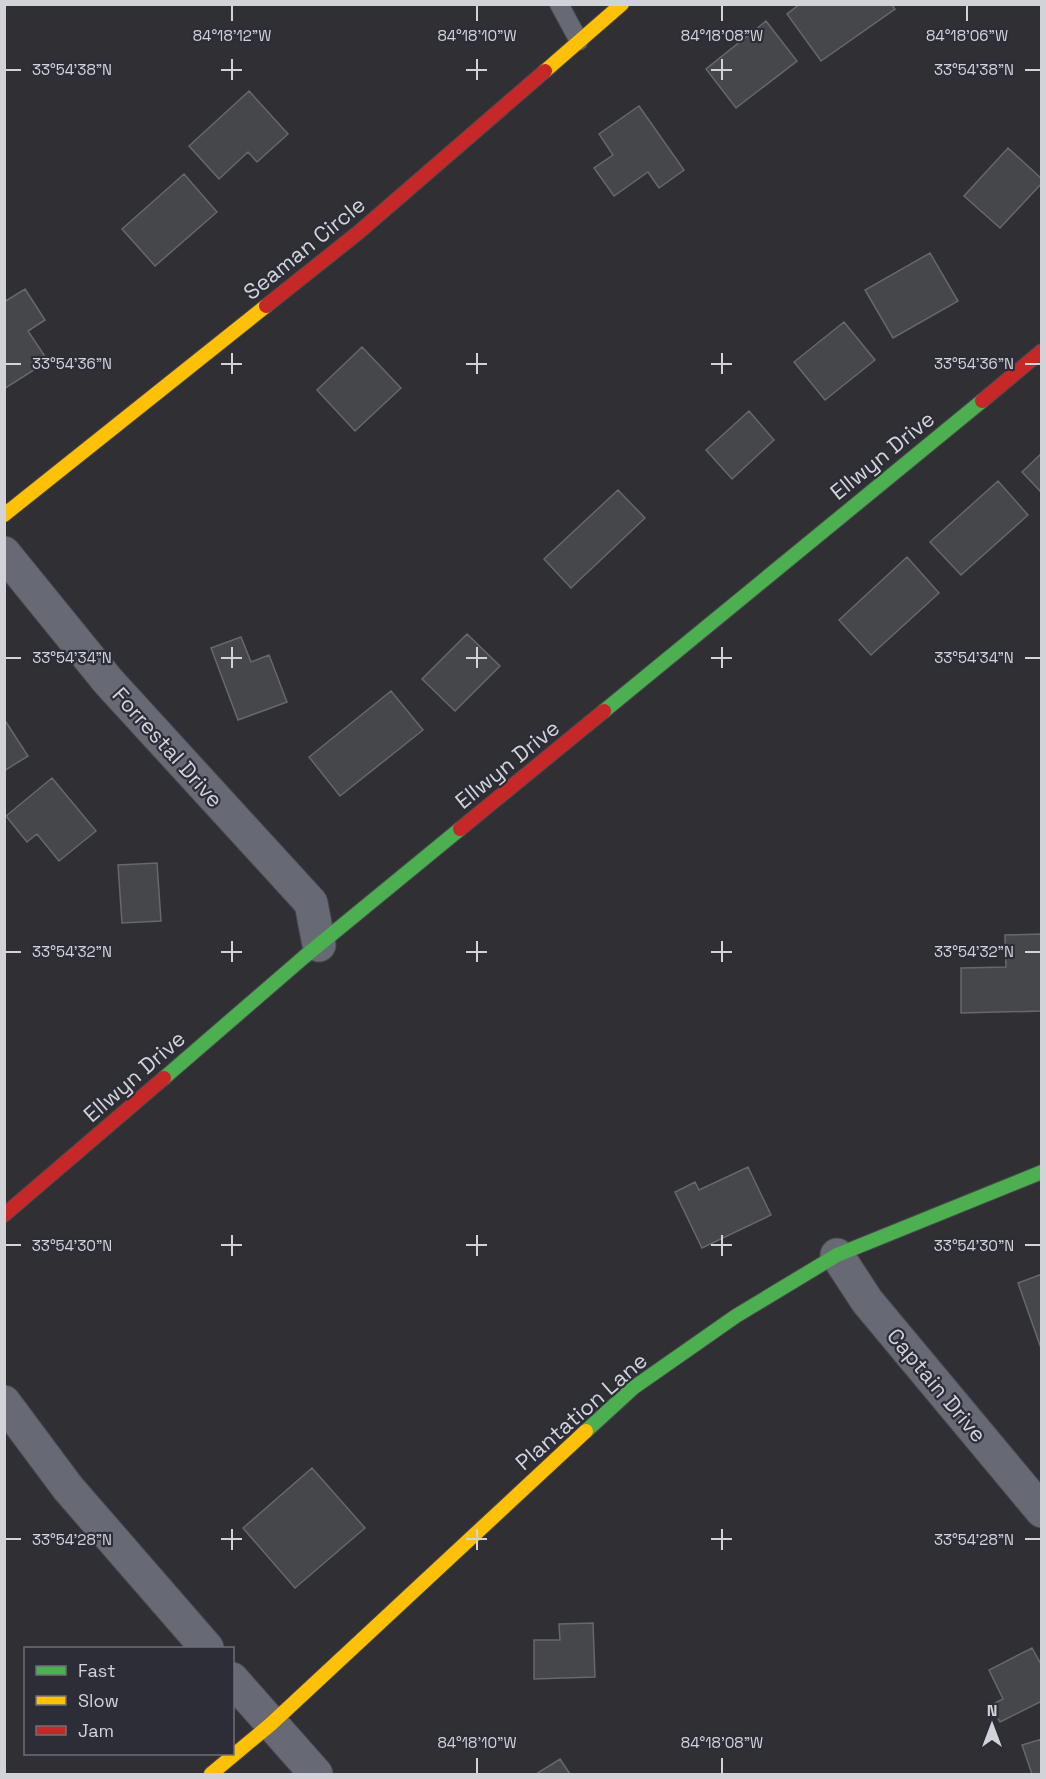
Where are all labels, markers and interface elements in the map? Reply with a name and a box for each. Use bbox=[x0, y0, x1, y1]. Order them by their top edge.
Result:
text: 84°18'12"W bbox=[193, 26, 271, 45]
text: 84°18'10"W bbox=[437, 26, 517, 45]
text: 84°18'08"W bbox=[681, 26, 763, 45]
text: 84°18'06"W bbox=[926, 26, 1008, 45]
text: 33°54'38"N bbox=[32, 60, 112, 79]
text: 33°54'38"N bbox=[934, 60, 1014, 79]
street label: Seaman Circle bbox=[237, 190, 371, 306]
text: 33°54'36"N bbox=[32, 354, 112, 373]
text: 33°54'36"N bbox=[934, 354, 1014, 373]
street label: Ellwyn Drive bbox=[824, 404, 940, 506]
text: 33°54'34"N bbox=[32, 648, 112, 667]
text: 33°54'34"N bbox=[934, 648, 1014, 667]
street label: Forrestal Drive bbox=[107, 681, 229, 813]
street label: Ellwyn Drive bbox=[449, 713, 565, 815]
text: 33°54'32"N bbox=[32, 942, 112, 961]
text: 33°54'32"N bbox=[934, 942, 1014, 961]
street label: Ellwyn Drive bbox=[77, 1024, 191, 1128]
text: 33°54'30"N bbox=[32, 1236, 112, 1255]
text: 33°54'30"N bbox=[934, 1236, 1014, 1255]
street label: Captain Drive bbox=[881, 1322, 993, 1448]
street label: Plantation Lane bbox=[509, 1346, 653, 1476]
text: 33°54'28"N bbox=[32, 1530, 112, 1549]
text: 33°54'28"N bbox=[934, 1530, 1014, 1549]
legend bbox=[24, 1647, 234, 1755]
text: Fast bbox=[78, 1659, 115, 1682]
text: Slow bbox=[78, 1689, 119, 1712]
north arrow bbox=[962, 1695, 1022, 1755]
text: N bbox=[987, 1700, 997, 1721]
text: Jam bbox=[78, 1719, 114, 1742]
text: 84°18'10"W bbox=[437, 1733, 517, 1752]
text: 84°18'08"W bbox=[681, 1733, 763, 1752]

